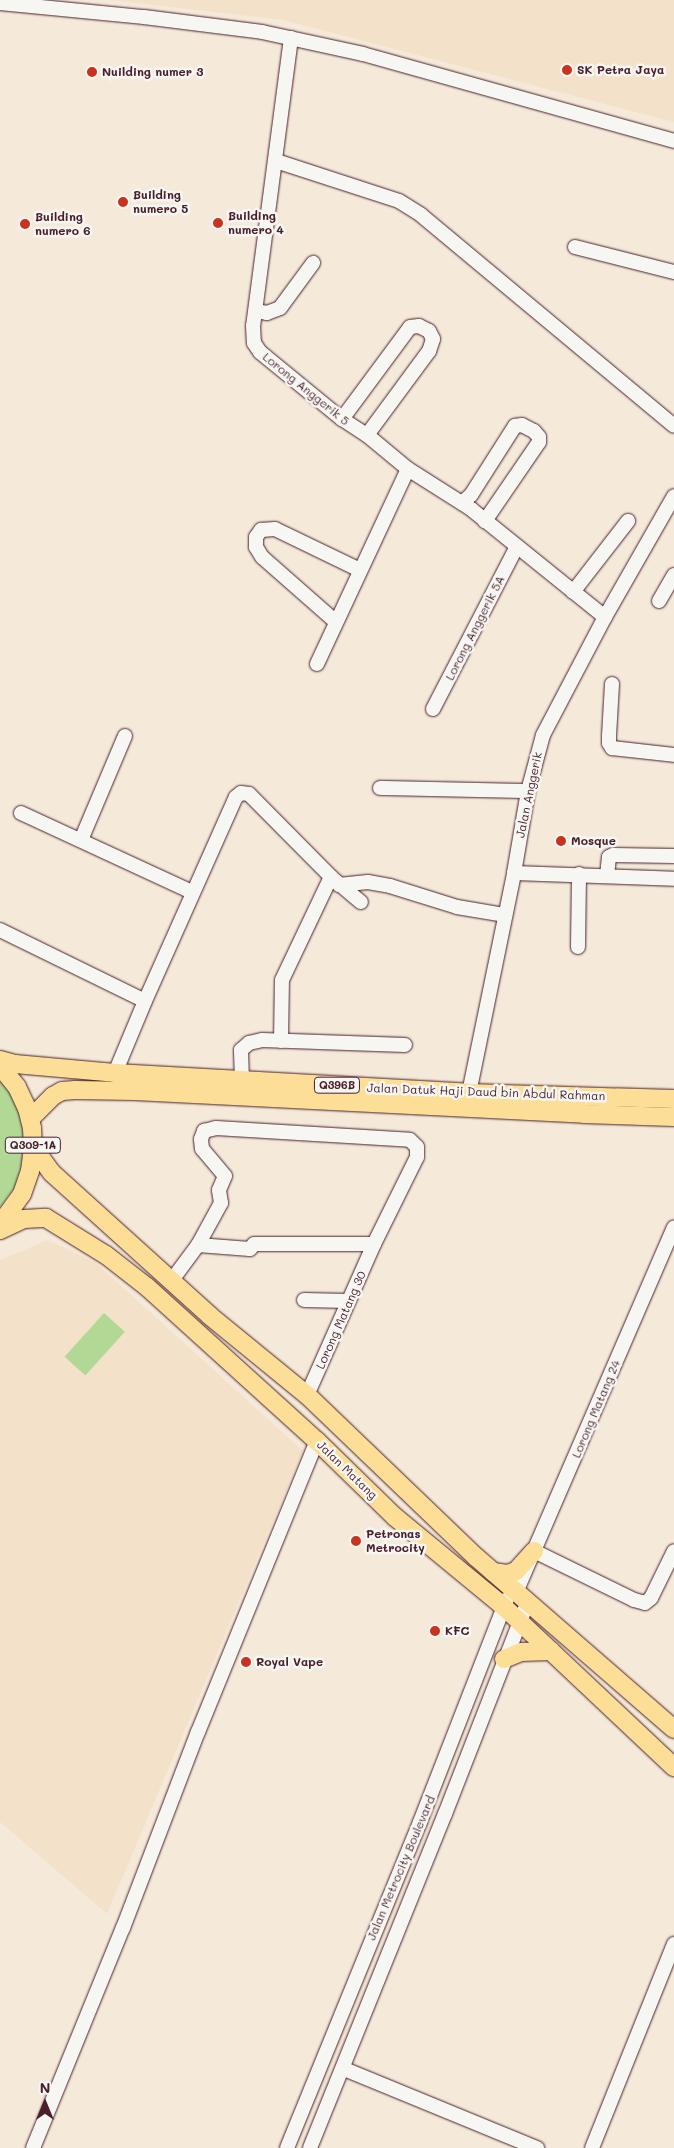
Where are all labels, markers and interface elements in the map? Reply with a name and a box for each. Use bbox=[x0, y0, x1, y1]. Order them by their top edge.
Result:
place label: SK Petra Jaya bbox=[577, 63, 664, 77]
marker: SK Petra Jaya bbox=[561, 64, 573, 76]
place label: Nuilding numer 3 bbox=[102, 65, 204, 79]
marker: Nuilding numer 3 bbox=[86, 66, 98, 78]
place label: Building numero 5 bbox=[133, 188, 188, 216]
marker: Building numero 5 bbox=[117, 196, 129, 208]
place label: Building numero 4 bbox=[228, 209, 284, 237]
place label: Building numero 6 bbox=[35, 210, 91, 238]
marker: Building numero 4 bbox=[212, 217, 224, 229]
marker: Building numero 6 bbox=[19, 218, 31, 230]
street label: Lorong Anggerik 5 bbox=[260, 350, 352, 428]
street label: Lorong Anggerik 5A bbox=[442, 573, 508, 683]
street label: Jalan Anggerik bbox=[513, 751, 545, 839]
place label: Mosque bbox=[571, 834, 616, 848]
marker: Mosque bbox=[555, 835, 567, 847]
road number: Q396B bbox=[313, 1076, 361, 1094]
street label: Jalan Datuk Haji Daud bin Abdul Rahman bbox=[367, 1081, 605, 1103]
road number: Q309-1A bbox=[4, 1136, 62, 1154]
street label: Lorong Matang 30 bbox=[313, 1269, 369, 1371]
street label: Lorong Matang 24 bbox=[569, 1358, 623, 1460]
street label: Jalan Matang bbox=[314, 1438, 380, 1502]
place label: Petronas Metrocity bbox=[366, 1527, 425, 1555]
marker: Petronas Metrocity bbox=[350, 1535, 362, 1547]
place label: KFC bbox=[445, 1624, 469, 1638]
marker: KFC bbox=[429, 1625, 441, 1637]
place label: Royal Vape bbox=[256, 1655, 323, 1669]
marker: Royal Vape bbox=[240, 1656, 252, 1668]
street label: Jalan Metrocity Boulevard bbox=[364, 1794, 438, 1942]
north arrow bbox=[20, 2078, 70, 2128]
text: N bbox=[40, 2078, 50, 2097]

